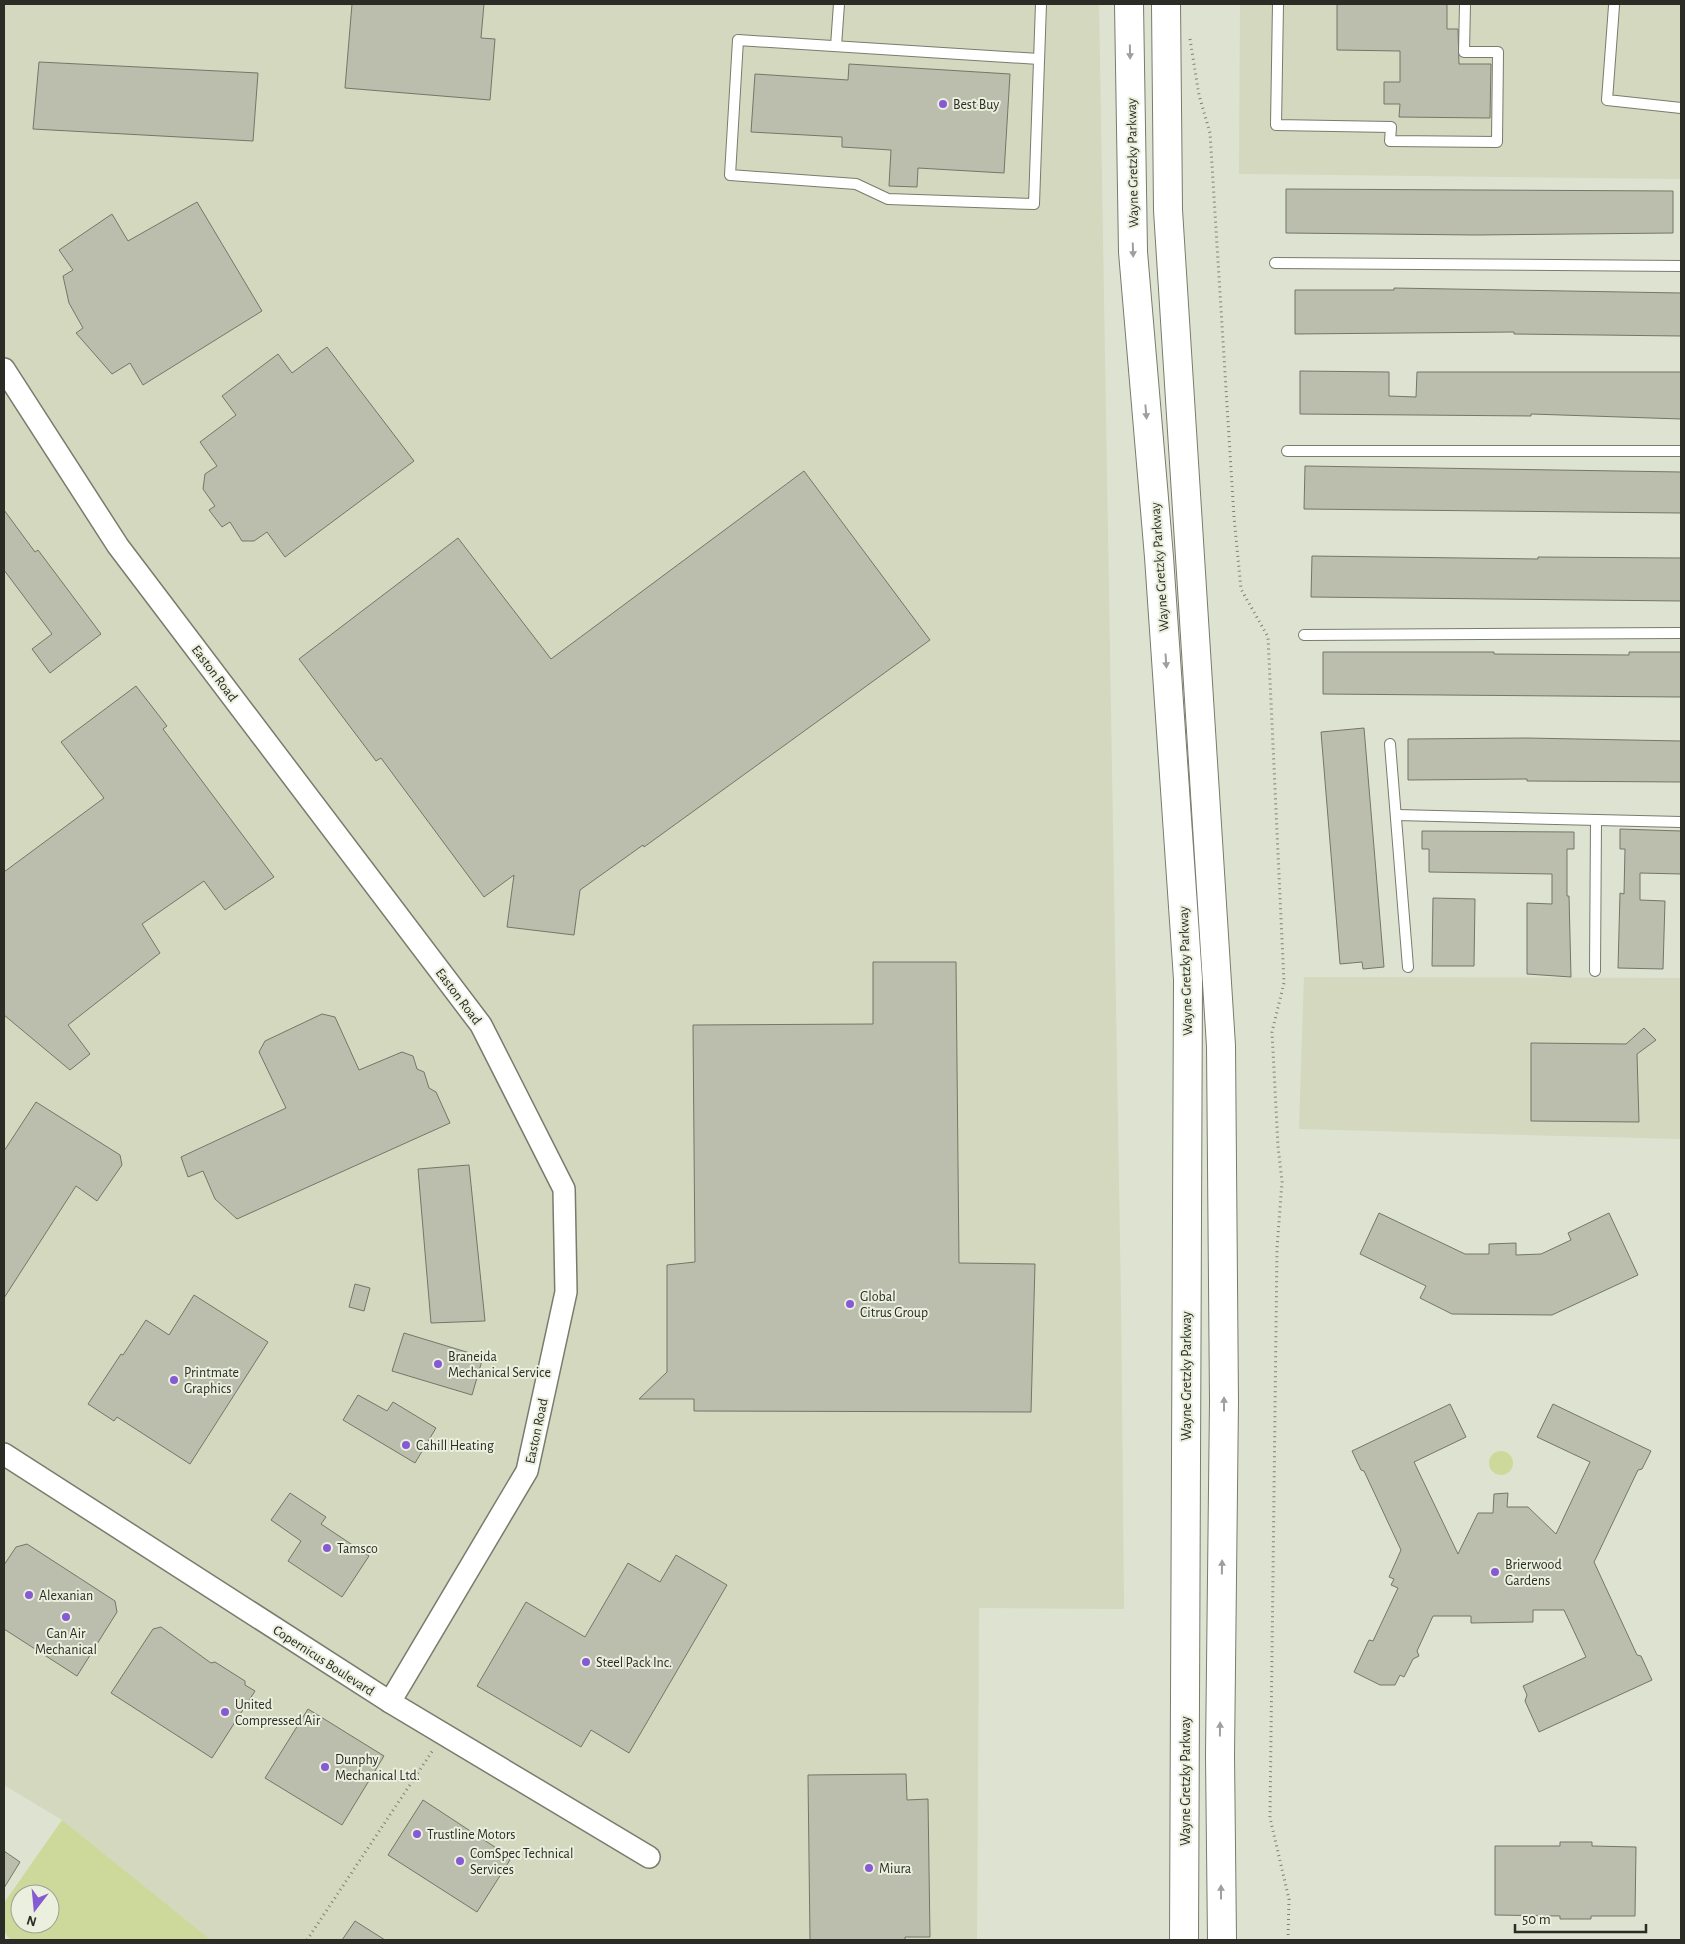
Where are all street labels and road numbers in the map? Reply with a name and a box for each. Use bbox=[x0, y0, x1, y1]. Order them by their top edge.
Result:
street label: Wayne Gretzky Parkway bbox=[1125, 98, 1141, 228]
street label: Wayne Gretzky Parkway bbox=[1148, 502, 1172, 632]
street label: Easton Road bbox=[189, 643, 240, 704]
street label: Wayne Gretzky Parkway bbox=[1177, 906, 1195, 1036]
street label: Easton Road bbox=[433, 966, 484, 1027]
street label: Wayne Gretzky Parkway bbox=[1180, 1311, 1194, 1441]
street label: Easton Road bbox=[523, 1397, 551, 1465]
street label: Copernicus Boulevard bbox=[270, 1623, 377, 1699]
street label: Wayne Gretzky Parkway bbox=[1179, 1716, 1193, 1846]

